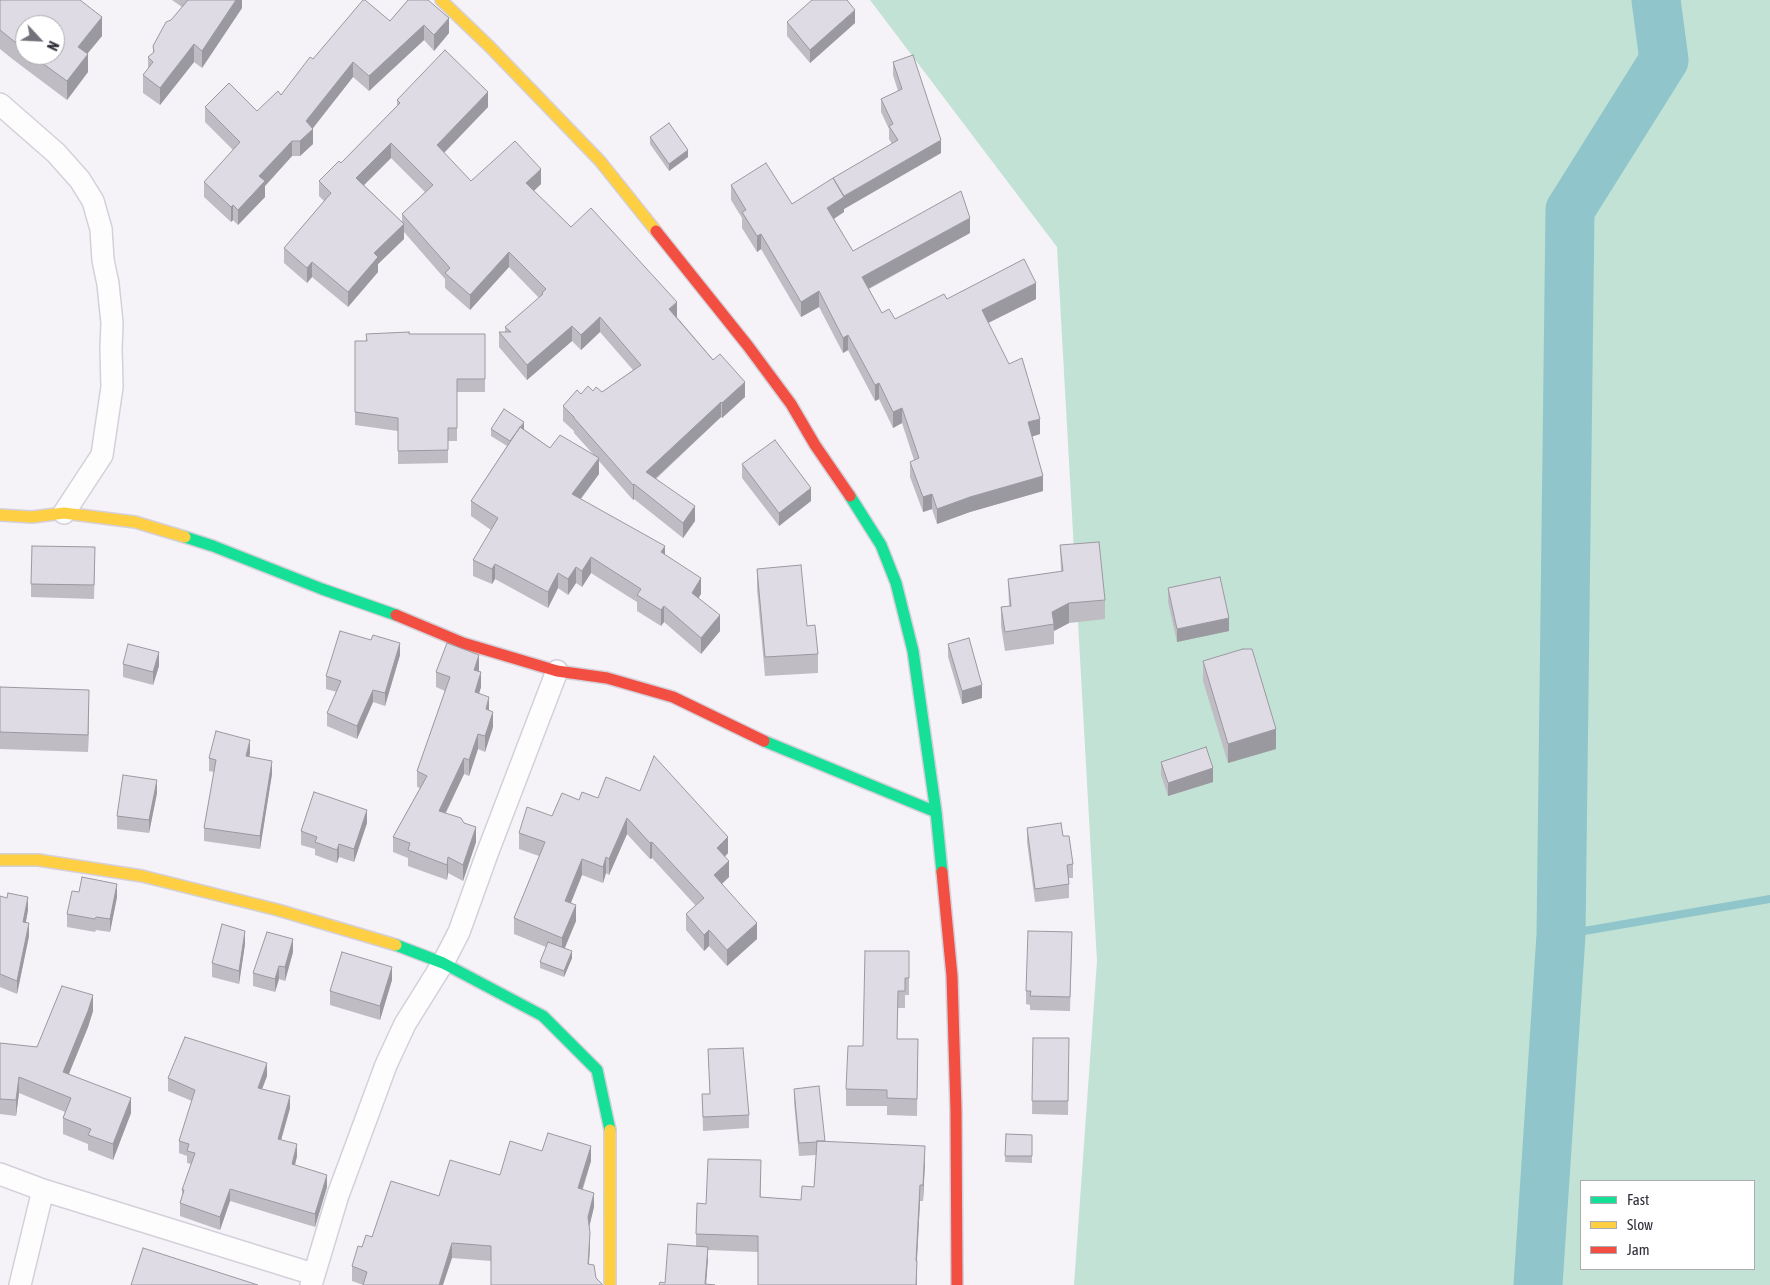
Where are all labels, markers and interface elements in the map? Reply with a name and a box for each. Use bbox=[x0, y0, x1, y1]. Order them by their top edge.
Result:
north arrow bbox=[15, 15, 65, 65]
text: N bbox=[44, 39, 62, 53]
legend bbox=[1580, 1180, 1755, 1270]
text: Fast bbox=[1627, 1191, 1649, 1208]
text: Slow bbox=[1627, 1216, 1653, 1233]
text: Jam bbox=[1627, 1241, 1650, 1258]

